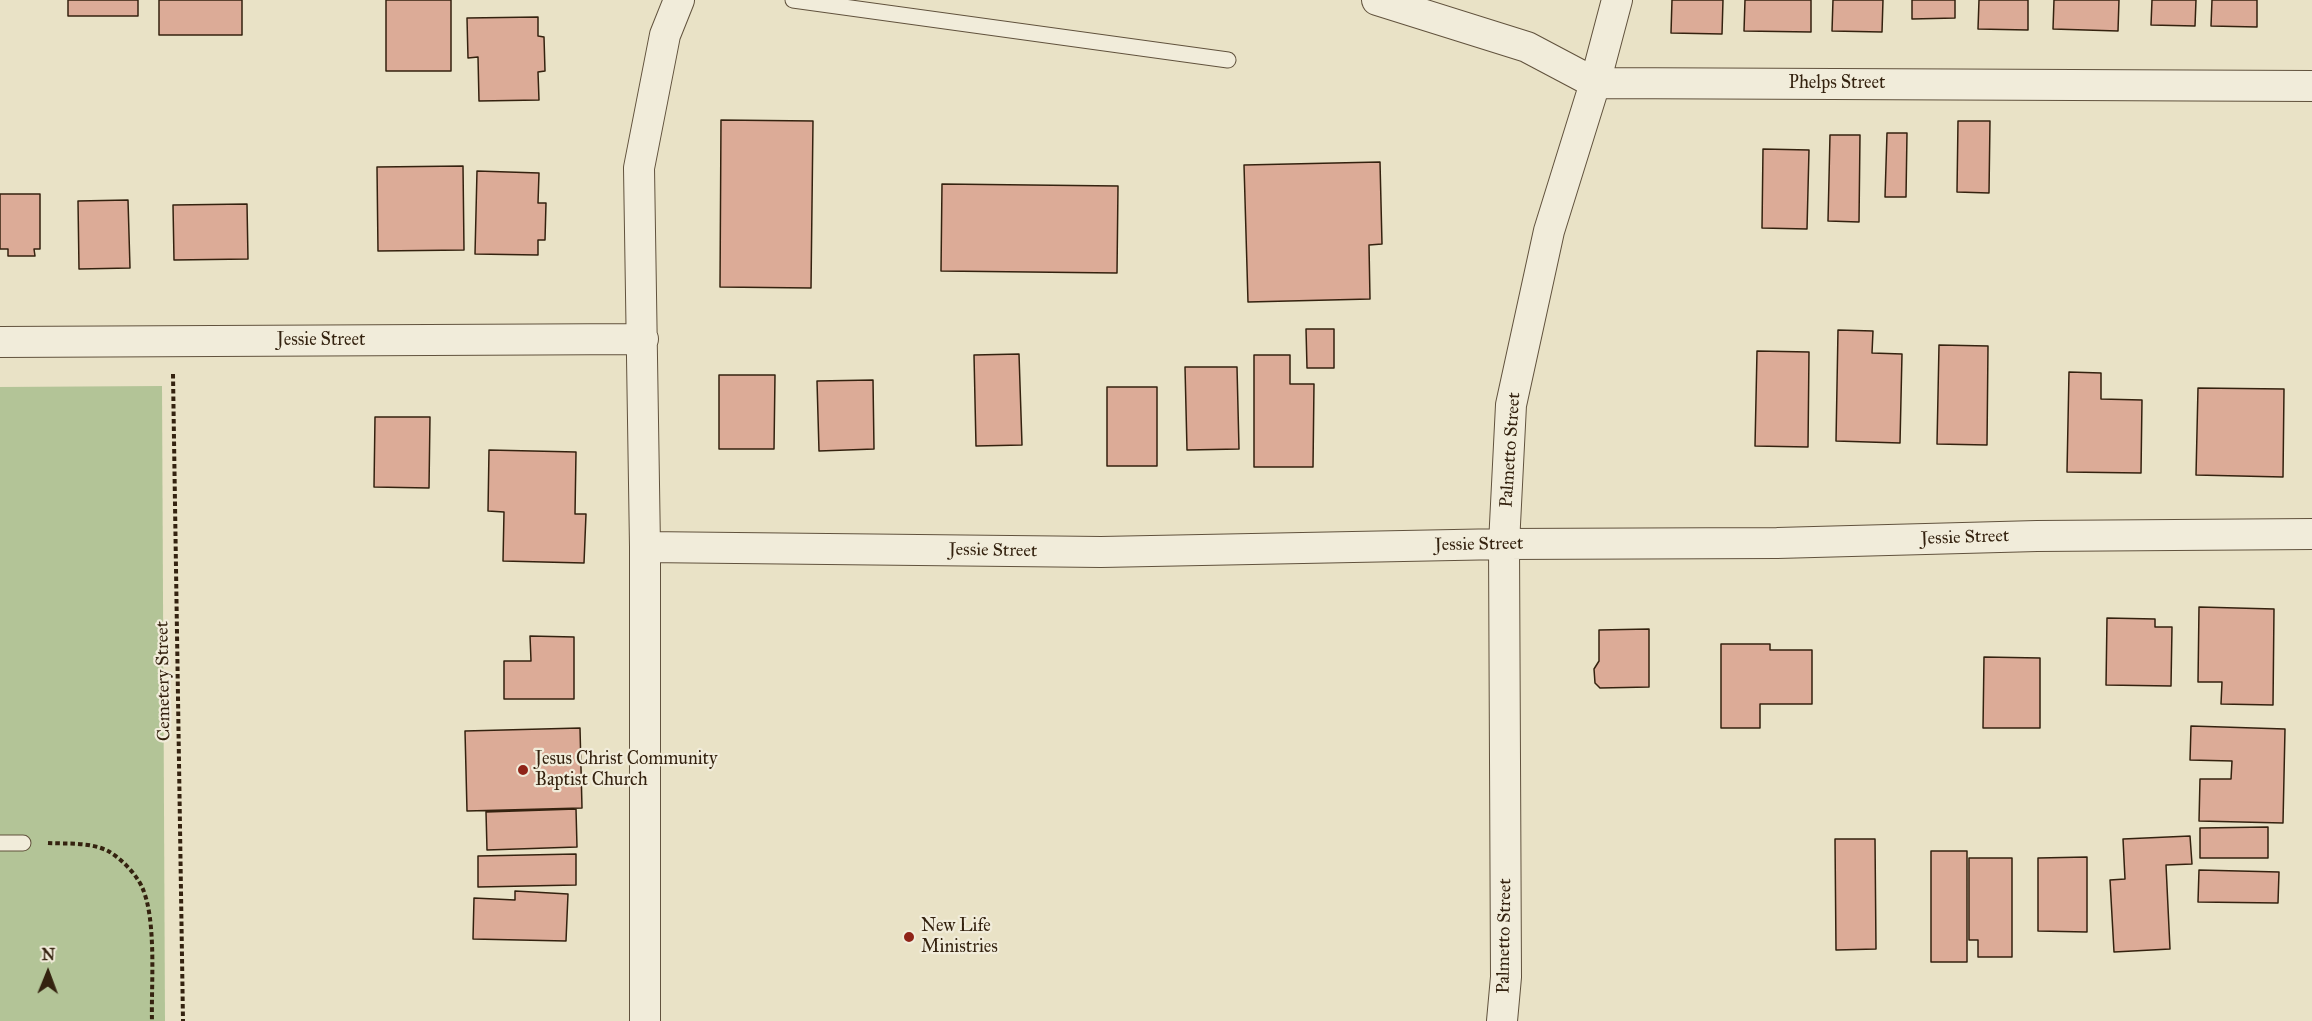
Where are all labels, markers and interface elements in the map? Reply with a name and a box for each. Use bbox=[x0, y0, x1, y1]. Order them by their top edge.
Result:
street label: Phelps Street bbox=[1789, 73, 1885, 95]
street label: Jessie Street bbox=[277, 330, 365, 352]
street label: Palmetto Street bbox=[1496, 392, 1526, 508]
street label: Jessie Street bbox=[1920, 526, 2010, 550]
street label: Jessie Street bbox=[1435, 533, 1523, 557]
street label: Jessie Street bbox=[949, 539, 1037, 563]
street label: Cemetery Street bbox=[152, 621, 176, 741]
place label: Jesus Christ Community Baptist Church bbox=[535, 749, 717, 792]
marker: Jesus Christ Community Baptist Church bbox=[516, 763, 530, 777]
street label: Palmetto Street bbox=[1493, 878, 1517, 994]
place label: New Life Ministries bbox=[921, 916, 998, 958]
marker: New Life Ministries bbox=[902, 930, 916, 944]
north arrow bbox=[18, 943, 78, 1003]
text: N bbox=[41, 945, 55, 964]

